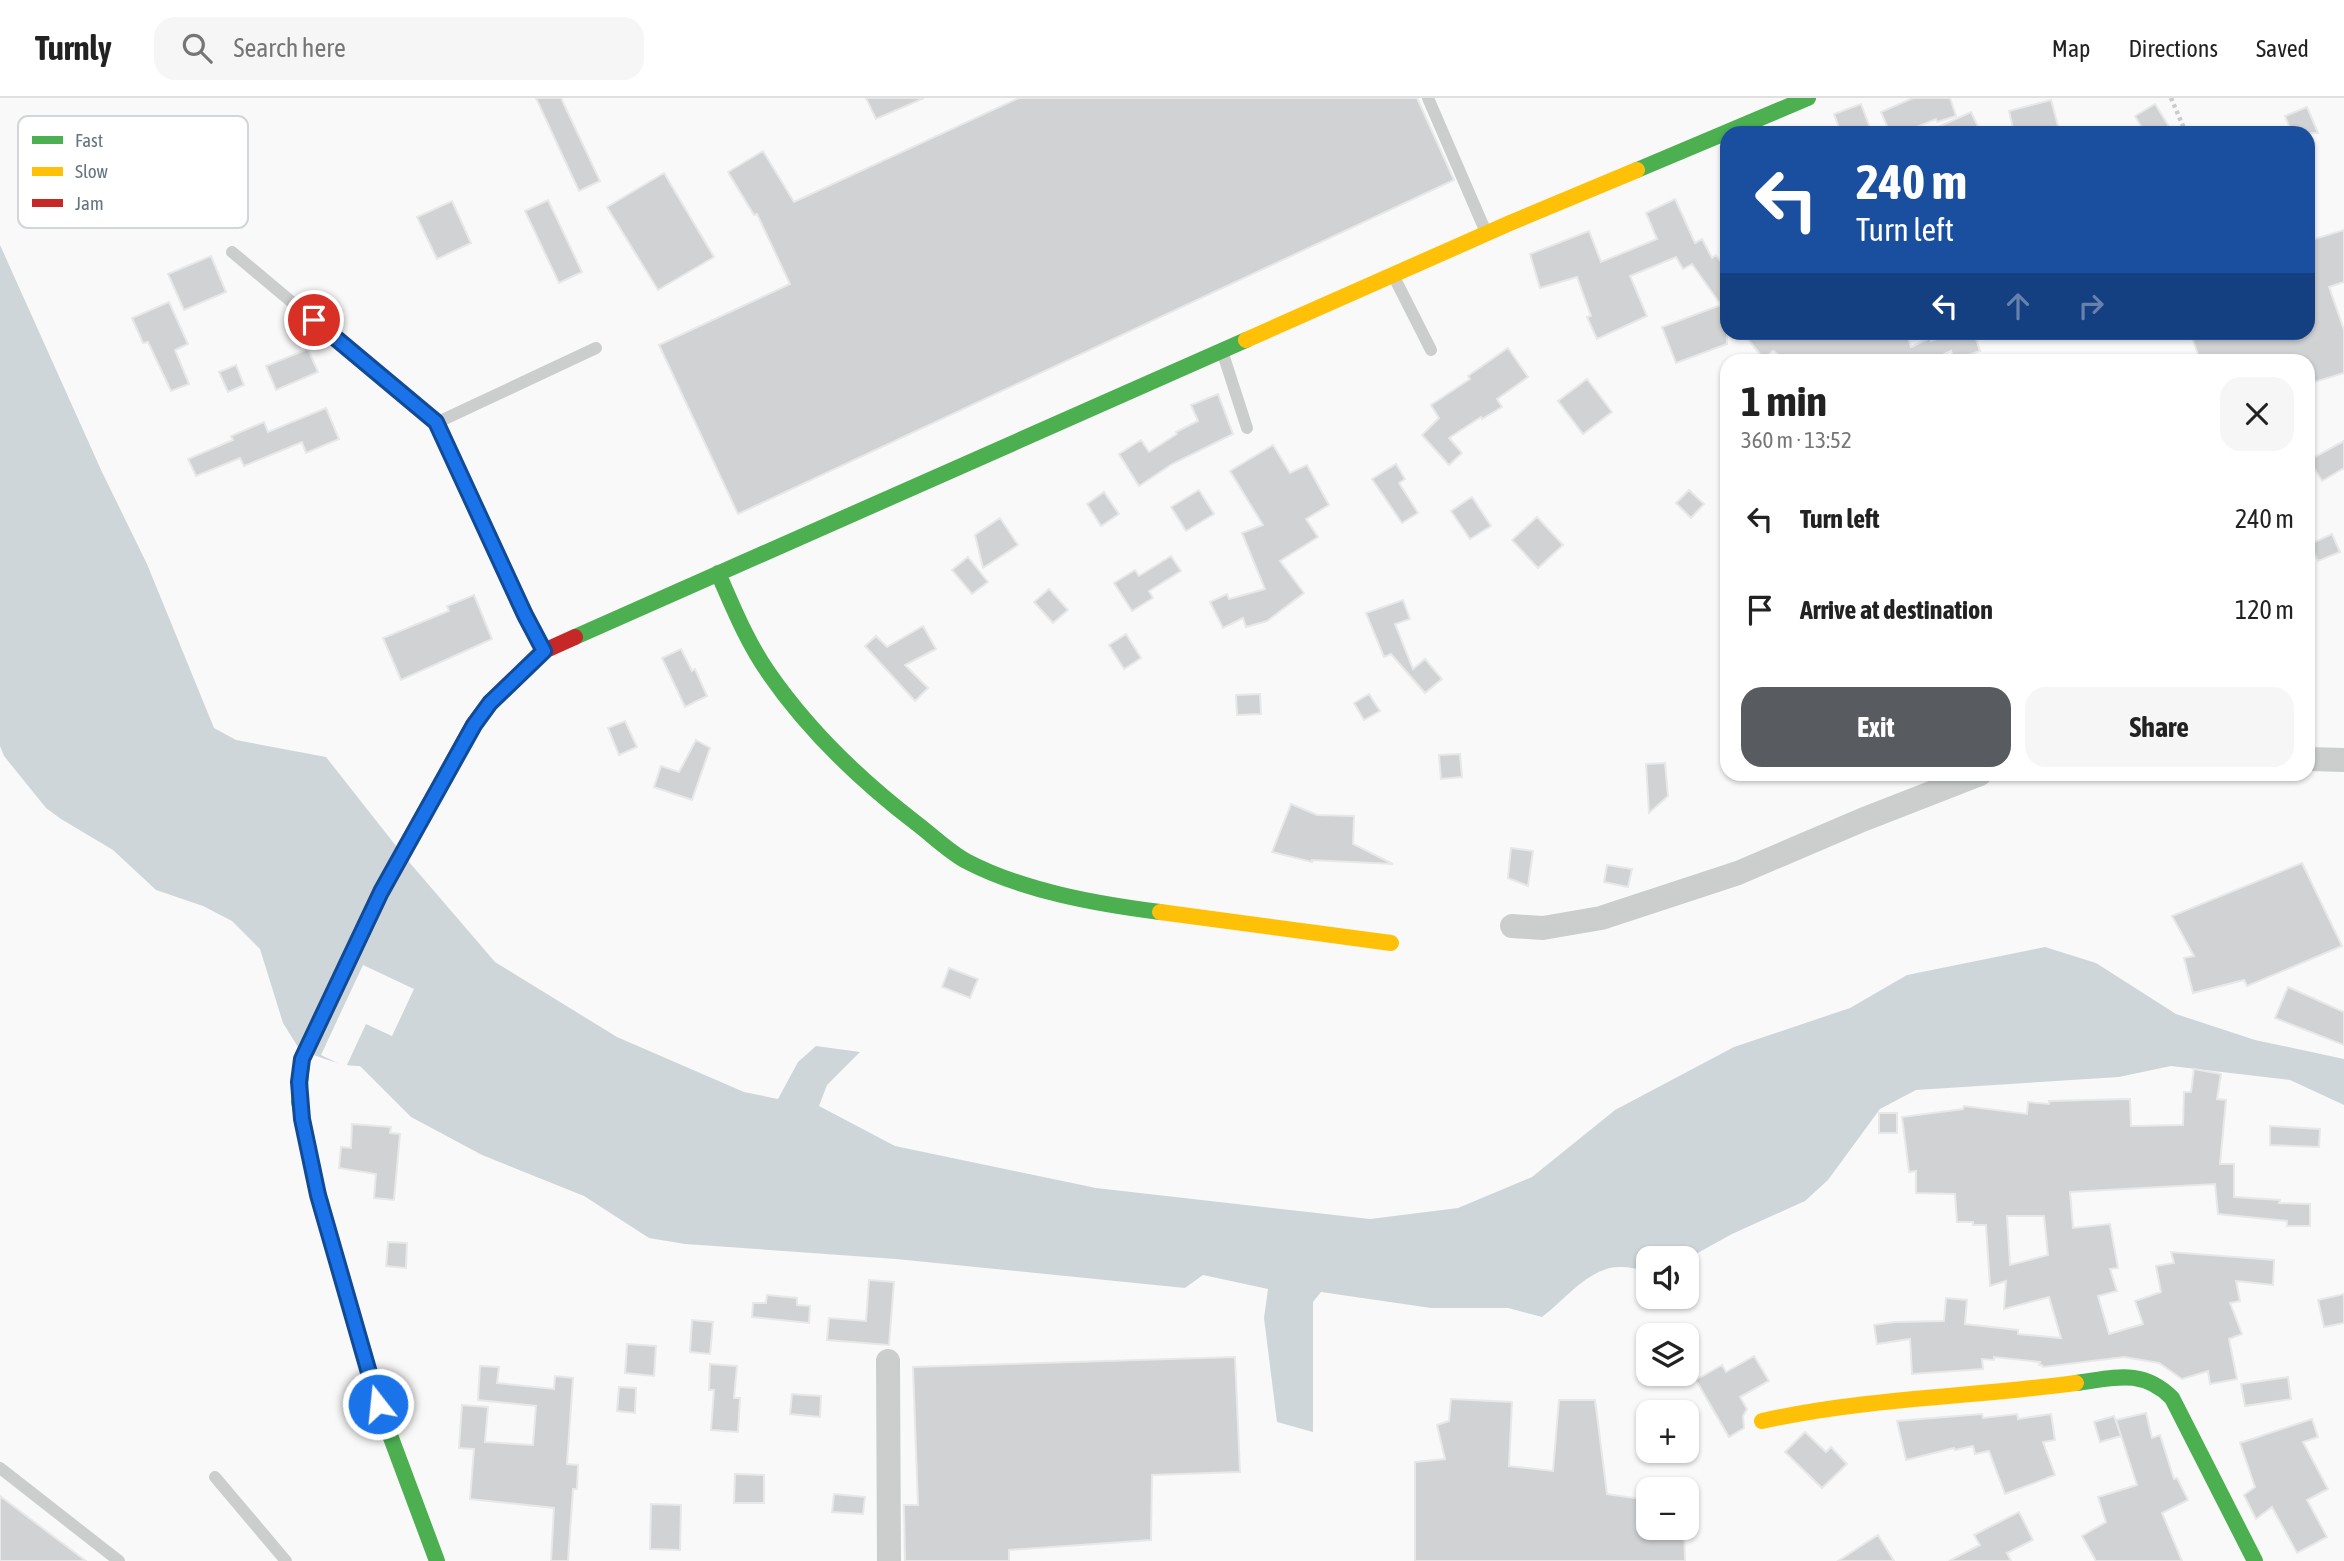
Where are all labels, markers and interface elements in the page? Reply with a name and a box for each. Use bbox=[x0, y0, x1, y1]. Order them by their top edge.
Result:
search box bbox=[154, 17, 644, 80]
text: Turnly bbox=[35, 29, 112, 67]
icon: search bbox=[178, 29, 216, 67]
text: Search here bbox=[234, 33, 346, 63]
text: Map bbox=[2052, 35, 2090, 62]
text: Directions bbox=[2128, 35, 2218, 62]
text: Saved bbox=[2256, 35, 2309, 62]
legend bbox=[18, 116, 248, 228]
text: Fast bbox=[75, 129, 103, 151]
text: 240 m bbox=[1856, 153, 1967, 209]
icon: left bbox=[1741, 154, 1832, 245]
text: Slow bbox=[75, 160, 109, 182]
text: Jam bbox=[75, 192, 104, 214]
text: Turn left bbox=[1856, 211, 1954, 248]
icon: left bbox=[1926, 287, 1964, 325]
icon: ahead bbox=[1999, 287, 2037, 325]
icon: right bbox=[2072, 287, 2110, 325]
pin bbox=[284, 290, 344, 350]
icon: arrive bbox=[295, 301, 333, 339]
text: 1 min bbox=[1741, 377, 1827, 425]
button: close bbox=[2220, 377, 2294, 451]
text: 360 m · 13:52 bbox=[1741, 427, 1852, 453]
icon: left bbox=[1741, 500, 1779, 538]
text: Turn left bbox=[1800, 504, 1880, 534]
text: 240 m bbox=[2235, 504, 2294, 534]
icon: arrive bbox=[1741, 591, 1779, 629]
text: Arrive at destination bbox=[1800, 595, 1993, 625]
text: 120 m bbox=[2235, 595, 2294, 625]
button: Exit bbox=[1741, 687, 2011, 767]
button: Share bbox=[2025, 687, 2294, 767]
map controls bbox=[1636, 1246, 1699, 1540]
button: sound bbox=[1636, 1246, 1699, 1309]
button: layers bbox=[1636, 1323, 1699, 1386]
position arrow bbox=[341, 1367, 415, 1441]
button: + bbox=[1636, 1400, 1699, 1463]
button: − bbox=[1636, 1477, 1699, 1540]

